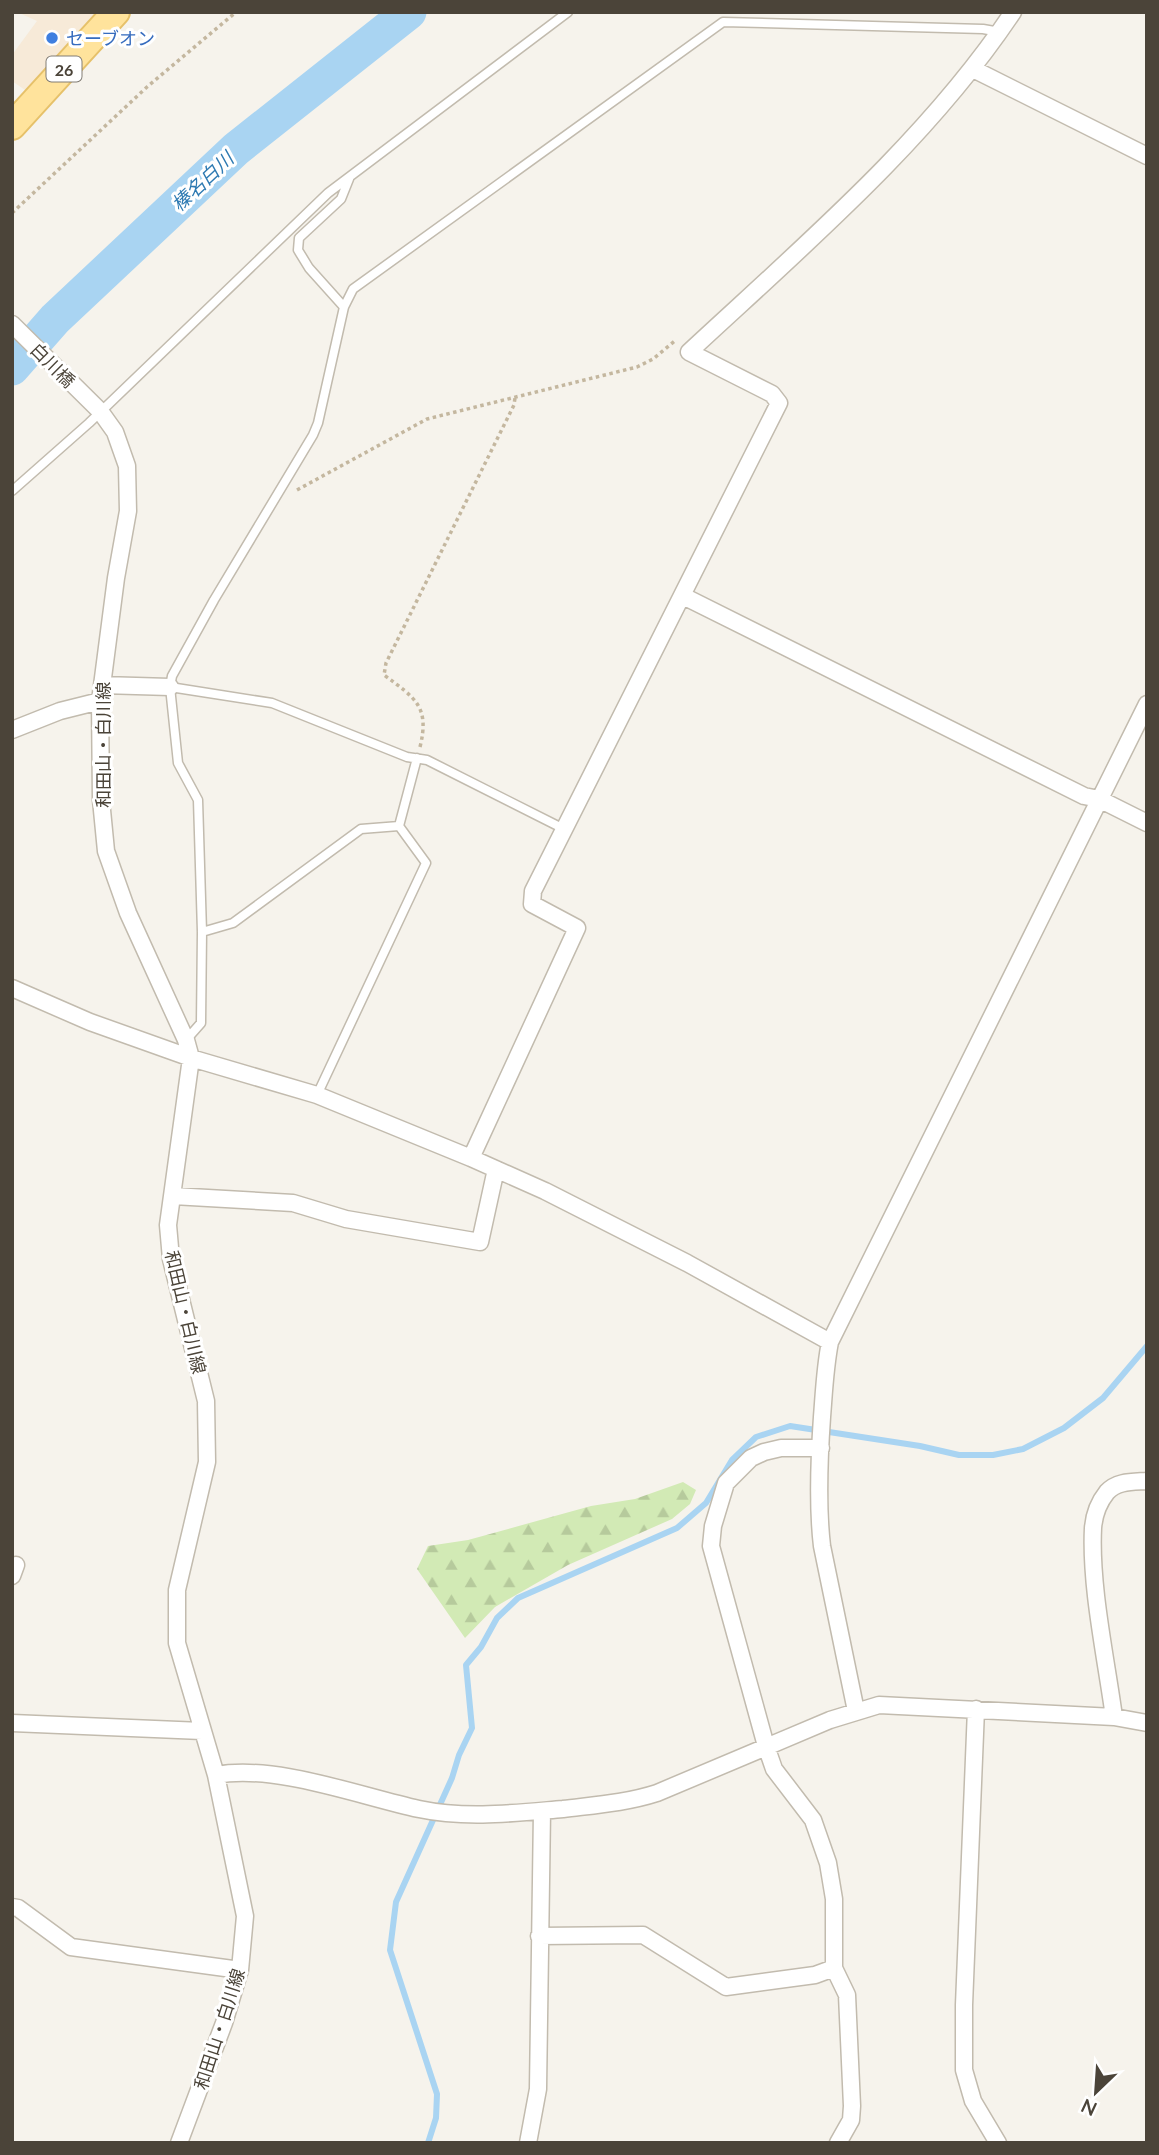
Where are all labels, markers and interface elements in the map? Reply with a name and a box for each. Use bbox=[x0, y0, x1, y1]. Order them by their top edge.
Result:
place label: セーブオン bbox=[66, 27, 155, 49]
marker: セーブオン bbox=[44, 30, 60, 46]
road number: 26 bbox=[46, 57, 82, 82]
water label: 榛名白川 bbox=[166, 145, 239, 215]
street label: 白川橋 bbox=[26, 338, 80, 392]
street label: 和田山・白川線 bbox=[92, 682, 114, 808]
street label: 和田山・白川線 bbox=[161, 1248, 211, 1376]
street label: 和田山・白川線 bbox=[189, 1966, 249, 2092]
north arrow bbox=[1061, 2057, 1131, 2127]
text: N bbox=[1077, 2094, 1100, 2121]

